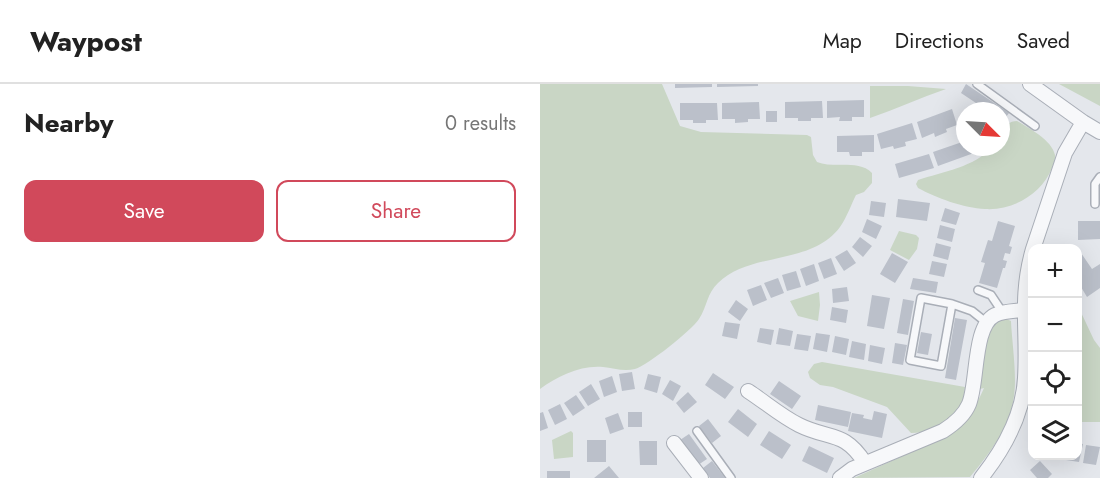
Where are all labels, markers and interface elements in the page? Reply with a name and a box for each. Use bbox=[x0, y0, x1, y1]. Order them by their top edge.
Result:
text: Waypost bbox=[30, 21, 142, 62]
text: Map bbox=[823, 26, 862, 56]
text: Directions bbox=[895, 26, 984, 56]
text: Saved bbox=[1017, 26, 1070, 56]
north arrow bbox=[956, 102, 1010, 156]
text: Nearby bbox=[24, 104, 113, 142]
text: 0 results bbox=[445, 109, 516, 138]
button: Save bbox=[24, 180, 264, 242]
button: Share bbox=[276, 180, 516, 242]
map controls bbox=[1028, 244, 1082, 460]
button: + bbox=[1028, 244, 1082, 298]
button: − bbox=[1028, 298, 1082, 352]
button: locate bbox=[1028, 352, 1082, 406]
button: layers bbox=[1028, 406, 1082, 460]

